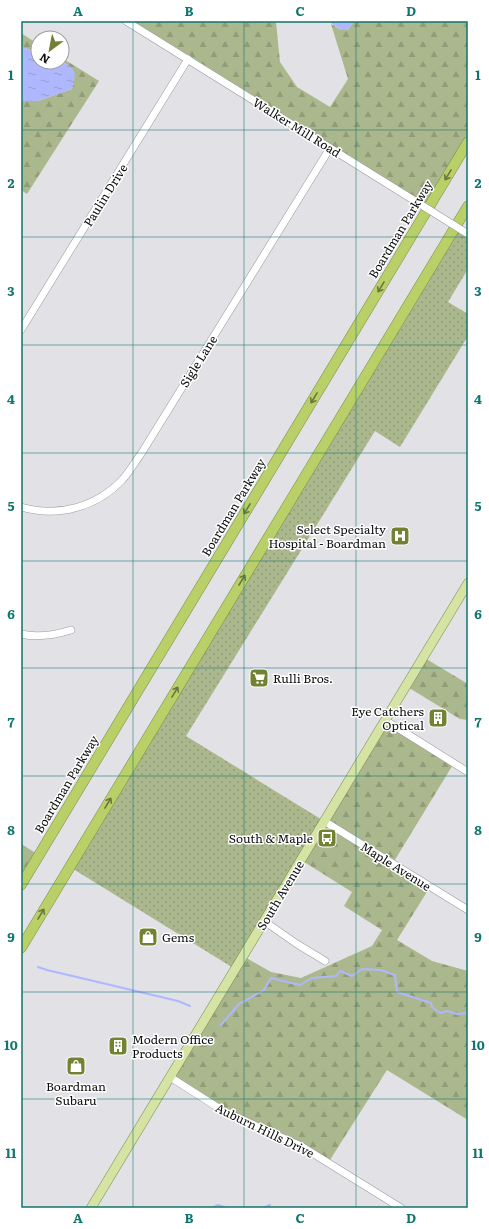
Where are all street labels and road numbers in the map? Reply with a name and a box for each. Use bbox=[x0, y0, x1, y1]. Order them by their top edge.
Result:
street label: Walker Mill Road bbox=[250, 93, 345, 162]
street label: Paulin Drive bbox=[79, 160, 131, 230]
street label: Boardman Parkway bbox=[364, 176, 436, 281]
street label: Sigle Lane bbox=[175, 331, 221, 391]
street label: Boardman Parkway bbox=[197, 454, 269, 559]
street label: Boardman Parkway bbox=[30, 731, 102, 836]
street label: Maple Avenue bbox=[357, 837, 435, 895]
street label: South Avenue bbox=[252, 857, 308, 933]
street label: Auburn Hills Drive bbox=[213, 1098, 317, 1162]

